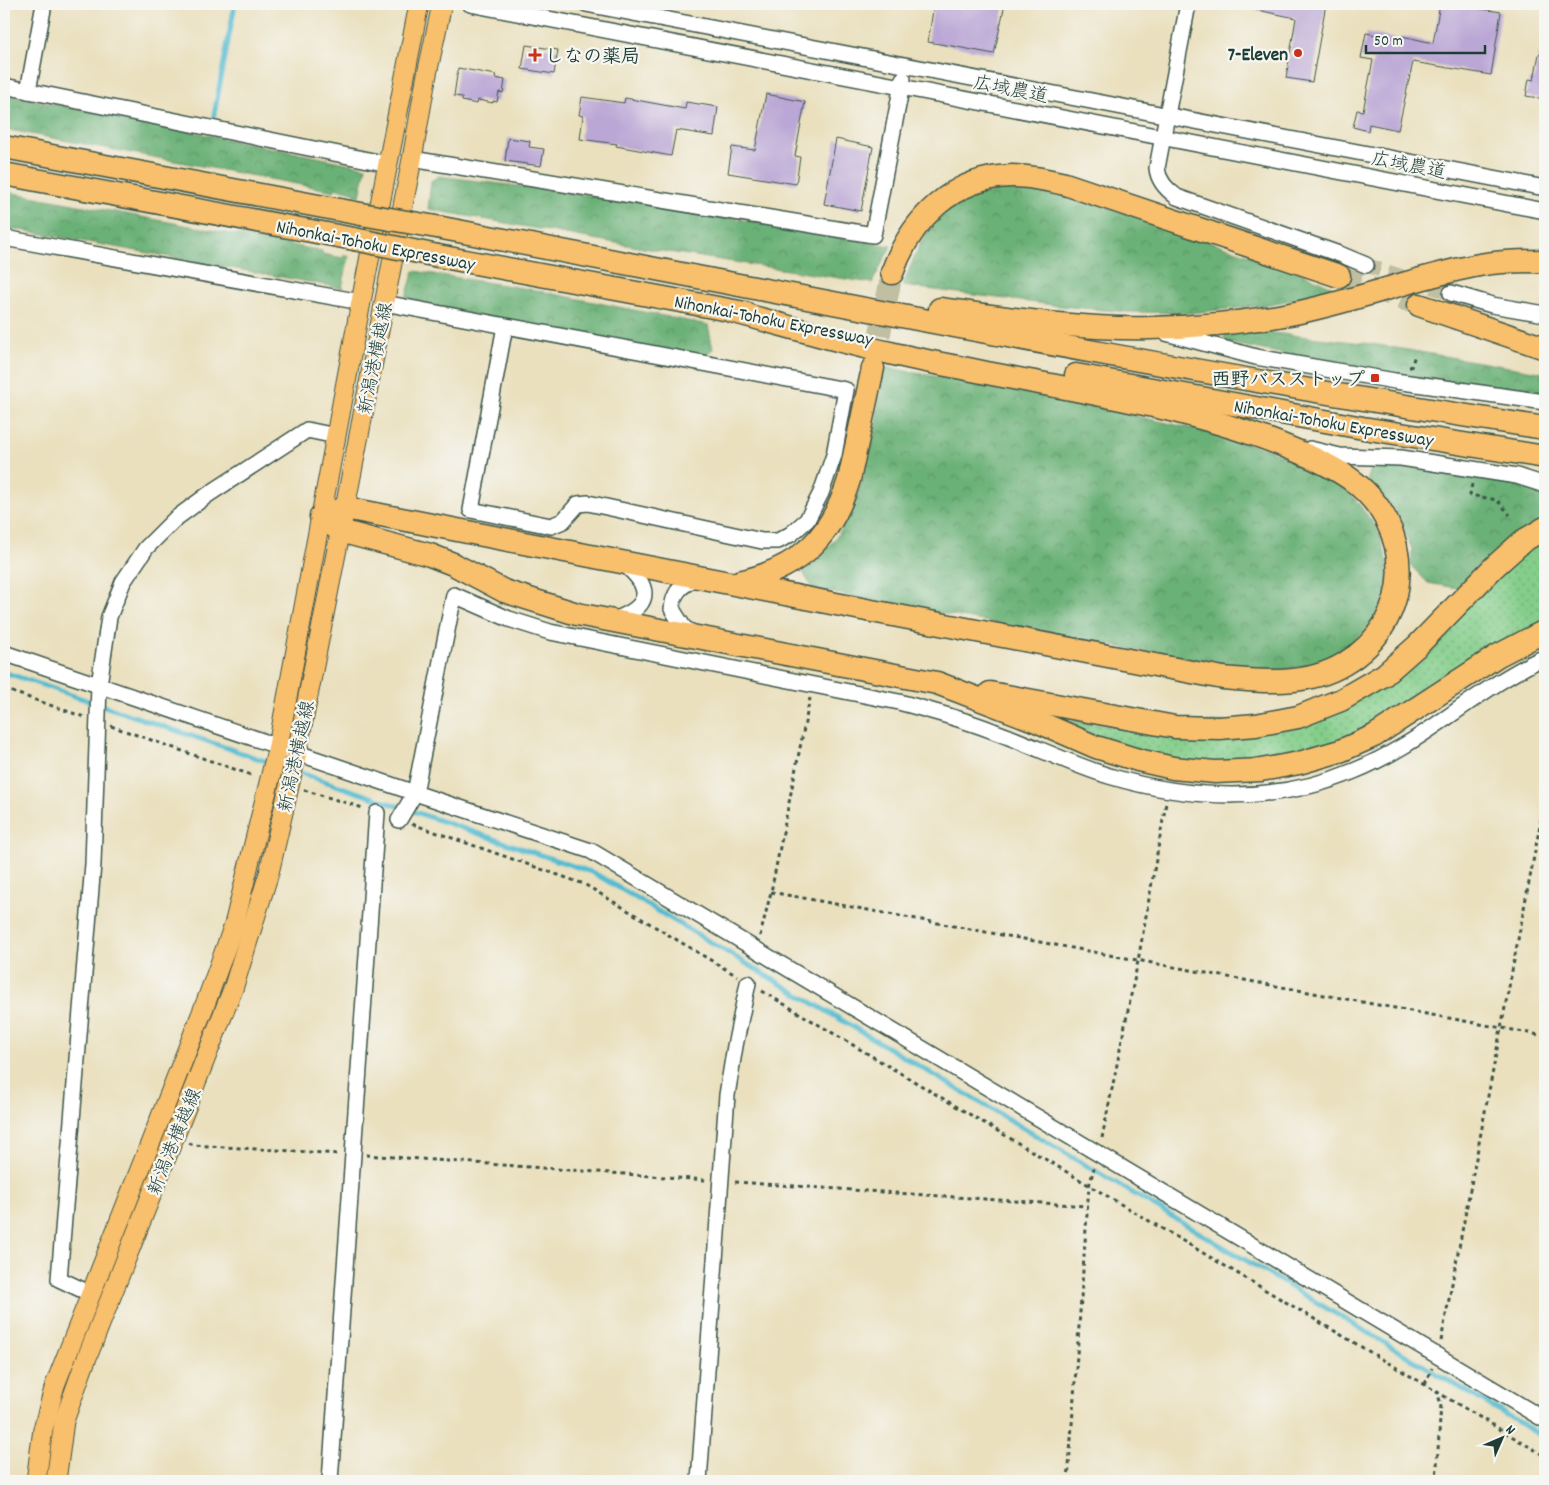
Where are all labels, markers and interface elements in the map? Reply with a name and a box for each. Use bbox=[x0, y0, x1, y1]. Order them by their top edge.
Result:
scale bar bbox=[1366, 22, 1485, 54]
text: 50 m bbox=[1374, 31, 1403, 53]
place label: 7-Eleven bbox=[1228, 43, 1288, 70]
place label: しなの薬局 bbox=[545, 45, 640, 72]
marker: 7-Eleven bbox=[1292, 47, 1304, 59]
marker: しなの薬局 bbox=[529, 49, 541, 61]
street label: 広域農道 bbox=[970, 71, 1050, 112]
street label: 広域農道 bbox=[1368, 147, 1448, 188]
street label: Nihonkai-Tohoku Expressway bbox=[274, 215, 477, 280]
street label: Nihonkai-Tohoku Expressway bbox=[672, 290, 875, 355]
street label: 新潟港横越線 bbox=[353, 300, 402, 417]
place label: 西野バスストップ bbox=[1211, 368, 1365, 395]
marker: 西野バスストップ bbox=[1369, 372, 1381, 384]
street label: Nihonkai-Tohoku Expressway bbox=[1232, 395, 1435, 456]
street label: 新潟港横越線 bbox=[273, 698, 323, 815]
street label: 新潟港横越線 bbox=[142, 1084, 210, 1200]
north arrow bbox=[1476, 1412, 1526, 1462]
text: N bbox=[1500, 1421, 1519, 1440]

